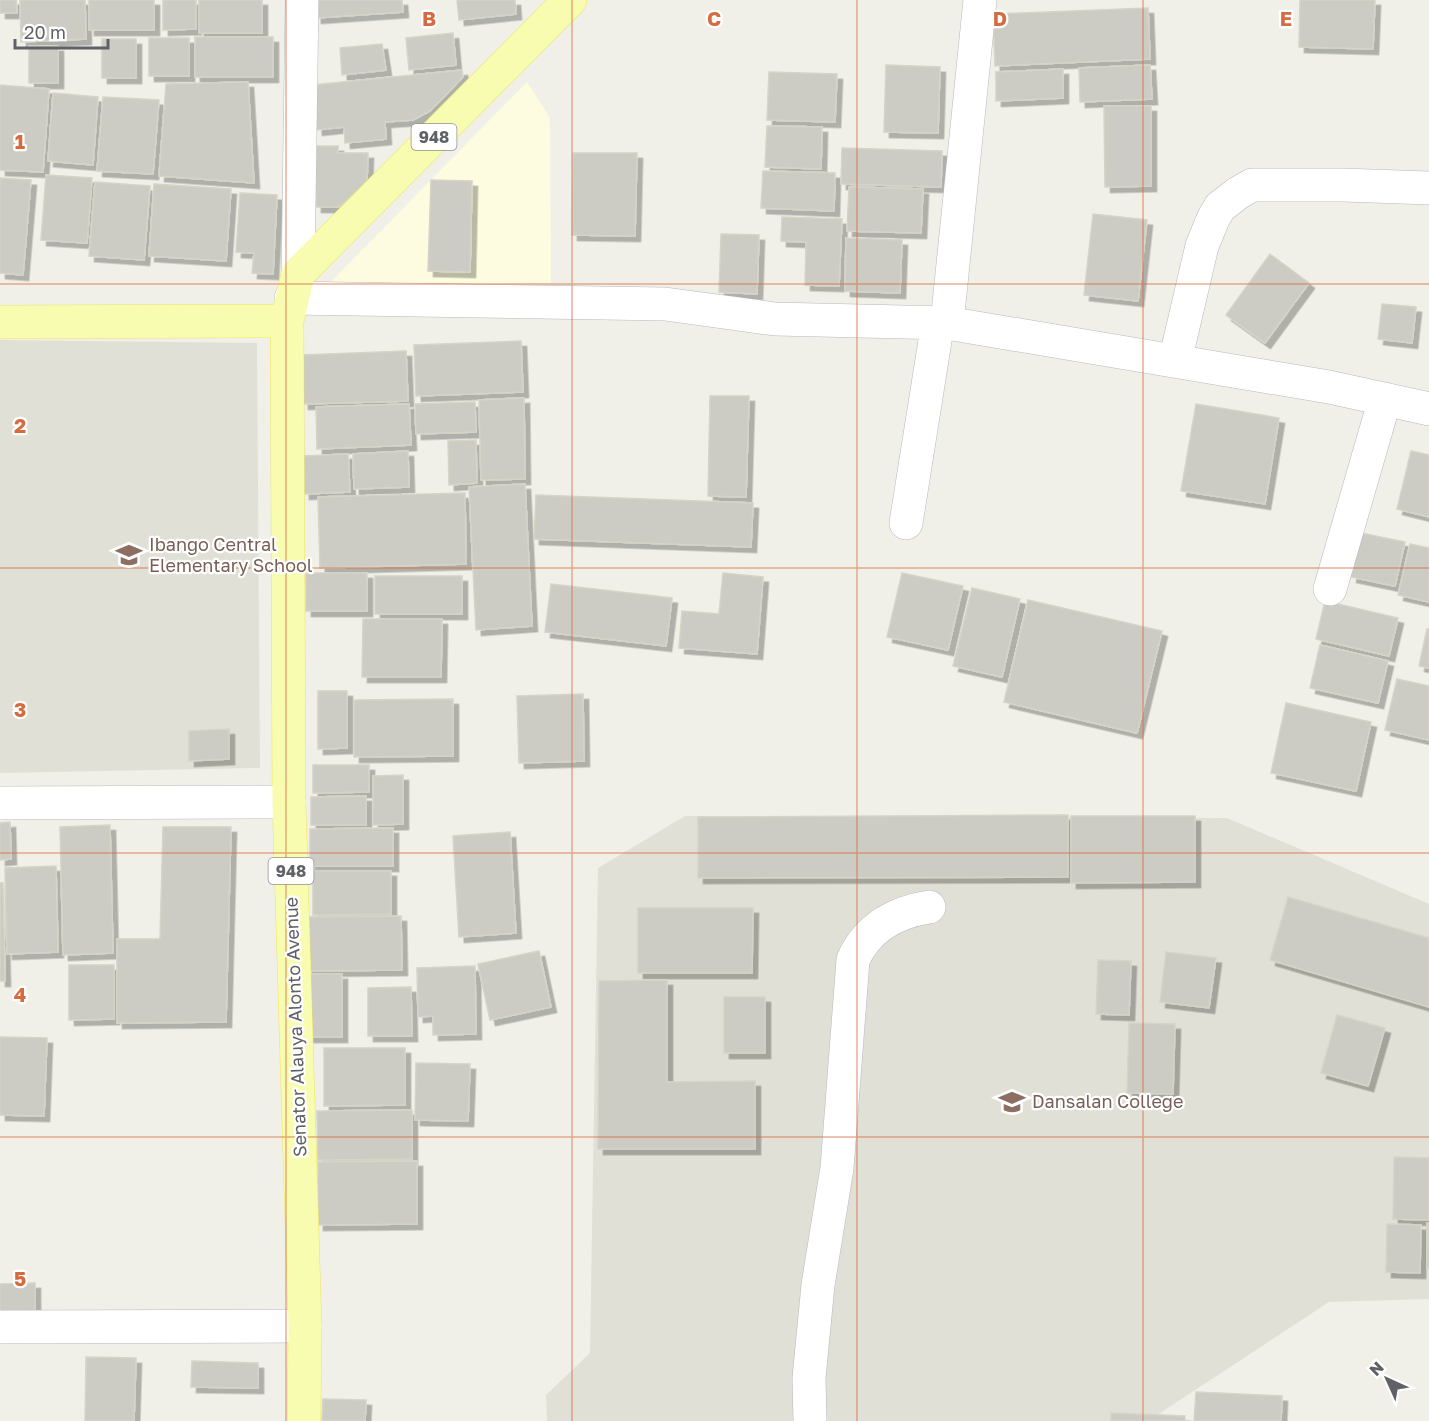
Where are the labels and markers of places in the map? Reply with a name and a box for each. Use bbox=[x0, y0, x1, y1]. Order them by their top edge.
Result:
place label: Ibango Central Elementary School bbox=[149, 533, 313, 576]
school or university icon: Ibango Central Elementary School bbox=[114, 540, 144, 570]
school or university icon: Dansalan College bbox=[997, 1087, 1027, 1117]
place label: Dansalan College bbox=[1032, 1090, 1183, 1112]

